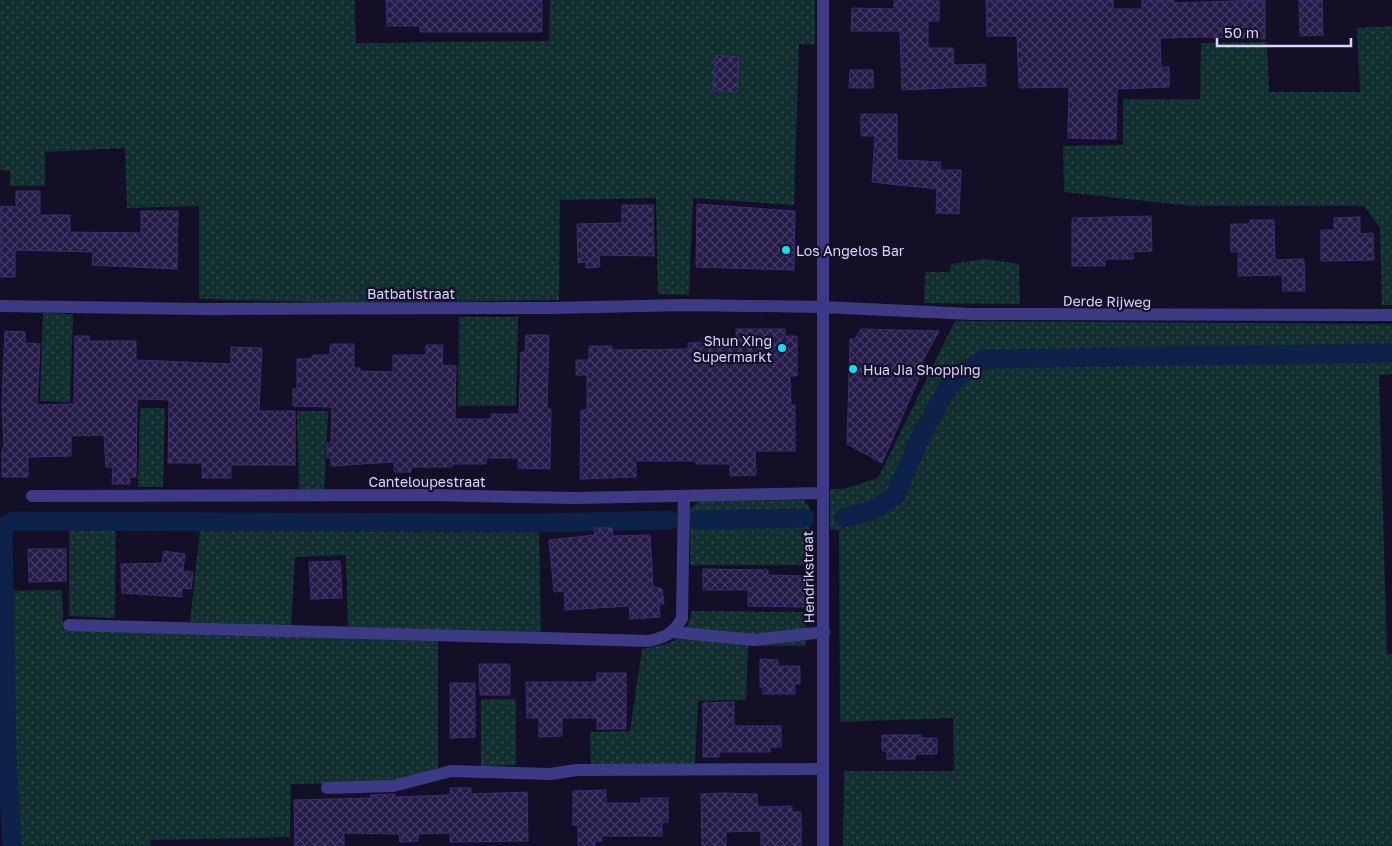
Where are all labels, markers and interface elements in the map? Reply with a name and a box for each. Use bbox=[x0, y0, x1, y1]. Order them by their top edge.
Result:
scale bar bbox=[1217, 15, 1351, 47]
text: 50 m bbox=[1224, 23, 1259, 41]
place label: Los Angelos Bar bbox=[796, 242, 905, 259]
marker: Los Angelos Bar bbox=[780, 244, 792, 256]
street label: Batbatistraat bbox=[367, 285, 455, 302]
street label: Derde Rijweg bbox=[1063, 292, 1151, 310]
place label: Shun Xing Supermarkt bbox=[693, 332, 772, 365]
marker: Shun Xing Supermarkt bbox=[776, 342, 788, 354]
place label: Hua Jia Shopping bbox=[863, 361, 981, 378]
marker: Hua Jia Shopping bbox=[847, 363, 859, 375]
street label: Canteloupestraat bbox=[368, 473, 486, 490]
street label: Hendrikstraat bbox=[799, 530, 817, 624]

